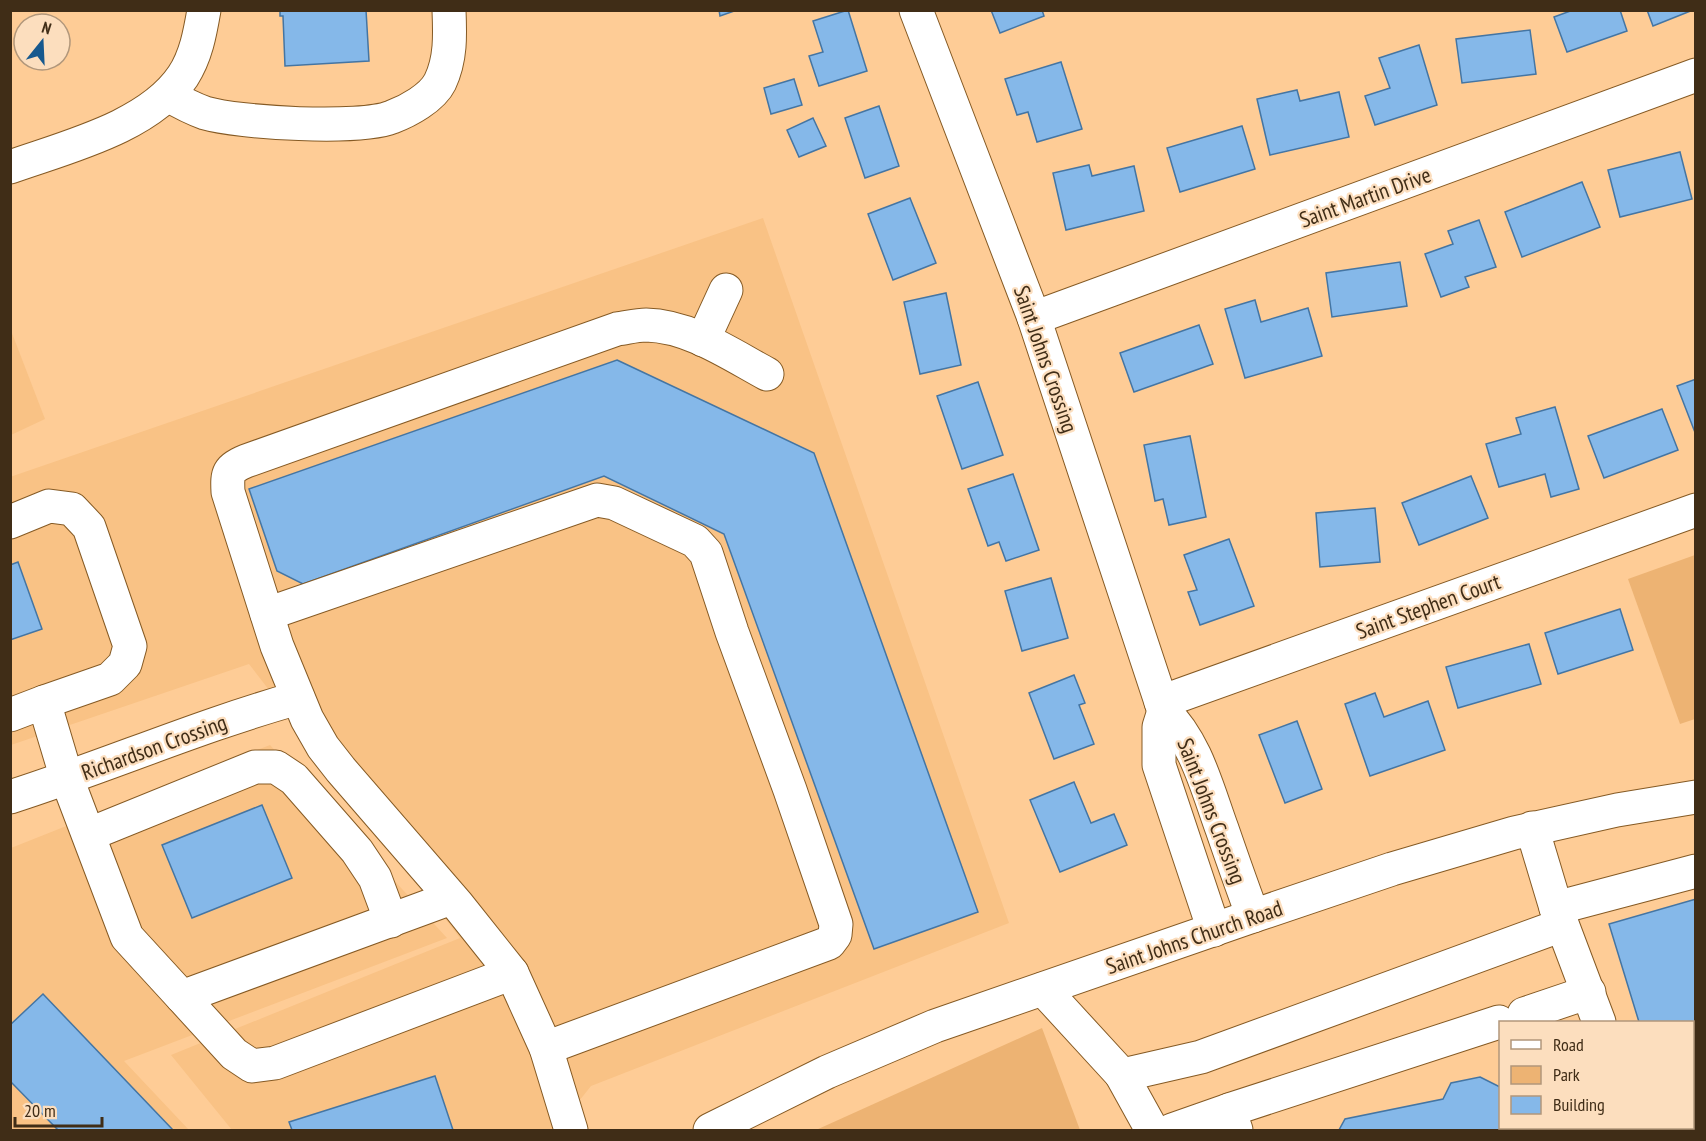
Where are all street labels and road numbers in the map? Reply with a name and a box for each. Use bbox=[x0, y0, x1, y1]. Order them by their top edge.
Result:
street label: Saint Martin Drive bbox=[1295, 160, 1435, 234]
street label: Saint Johns Crossing bbox=[1008, 282, 1084, 436]
street label: Saint Stephen Court bbox=[1352, 567, 1504, 645]
street label: Richardson Crossing bbox=[78, 708, 230, 786]
street label: Saint Johns Crossing bbox=[1171, 734, 1253, 888]
street label: Saint Johns Church Road bbox=[1102, 894, 1286, 980]

